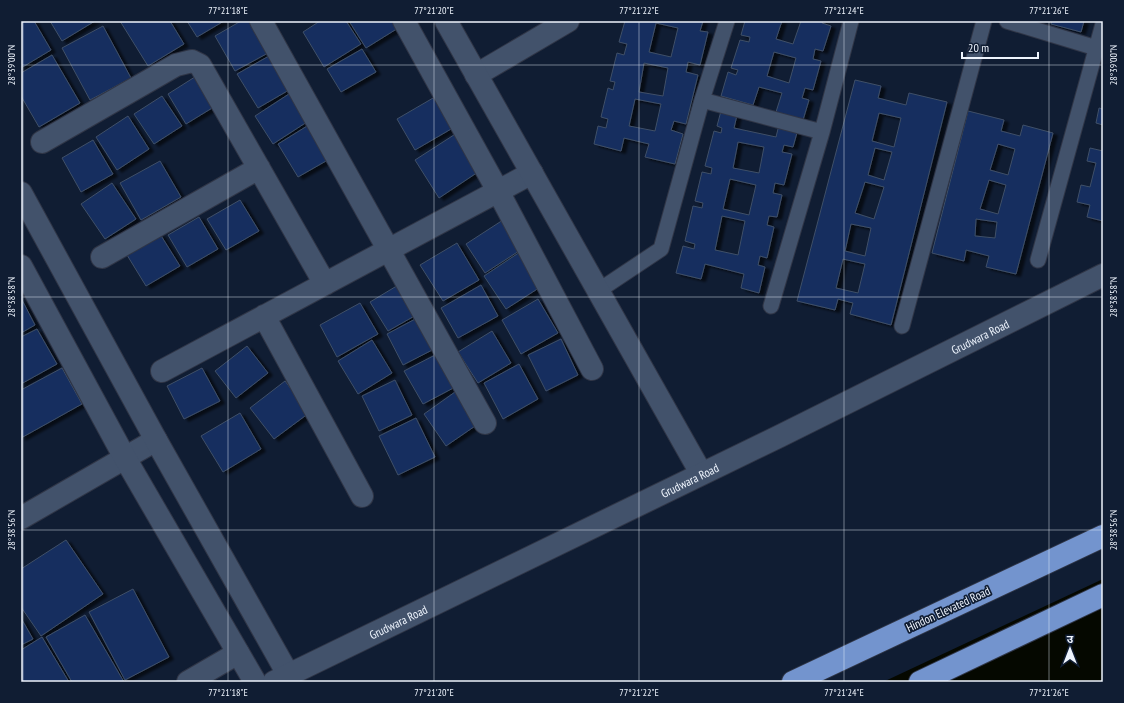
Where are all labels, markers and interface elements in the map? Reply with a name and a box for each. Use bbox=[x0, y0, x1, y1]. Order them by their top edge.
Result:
text: 77°21'18"E bbox=[208, 4, 248, 17]
text: 77°21'20"E bbox=[414, 4, 454, 17]
text: 77°21'22"E bbox=[619, 4, 659, 17]
text: 77°21'24"E bbox=[824, 4, 864, 17]
text: 77°21'26"E bbox=[1029, 4, 1069, 17]
scale bar bbox=[962, 34, 1038, 60]
text: 20 m bbox=[968, 40, 989, 55]
text: 28°39'00"N bbox=[5, 45, 18, 85]
text: 28°39'00"N bbox=[1107, 45, 1120, 85]
text: 28°38'58"N bbox=[5, 277, 18, 317]
text: 28°38'58"N bbox=[1107, 277, 1120, 317]
street label: Grudwara Road bbox=[949, 316, 1011, 357]
street label: Grudwara Road bbox=[658, 460, 721, 500]
text: 28°38'56"N bbox=[5, 510, 18, 550]
text: 28°38'56"N bbox=[1107, 510, 1120, 550]
street label: Hindon Elevated Road bbox=[904, 583, 992, 635]
street label: Grudwara Road bbox=[367, 601, 430, 642]
north arrow bbox=[1050, 629, 1090, 669]
text: उ bbox=[1067, 632, 1074, 646]
text: 77°21'18"E bbox=[208, 686, 248, 699]
text: 77°21'20"E bbox=[414, 686, 454, 699]
text: 77°21'22"E bbox=[619, 686, 659, 699]
text: 77°21'24"E bbox=[824, 686, 864, 699]
text: 77°21'26"E bbox=[1029, 686, 1069, 699]

